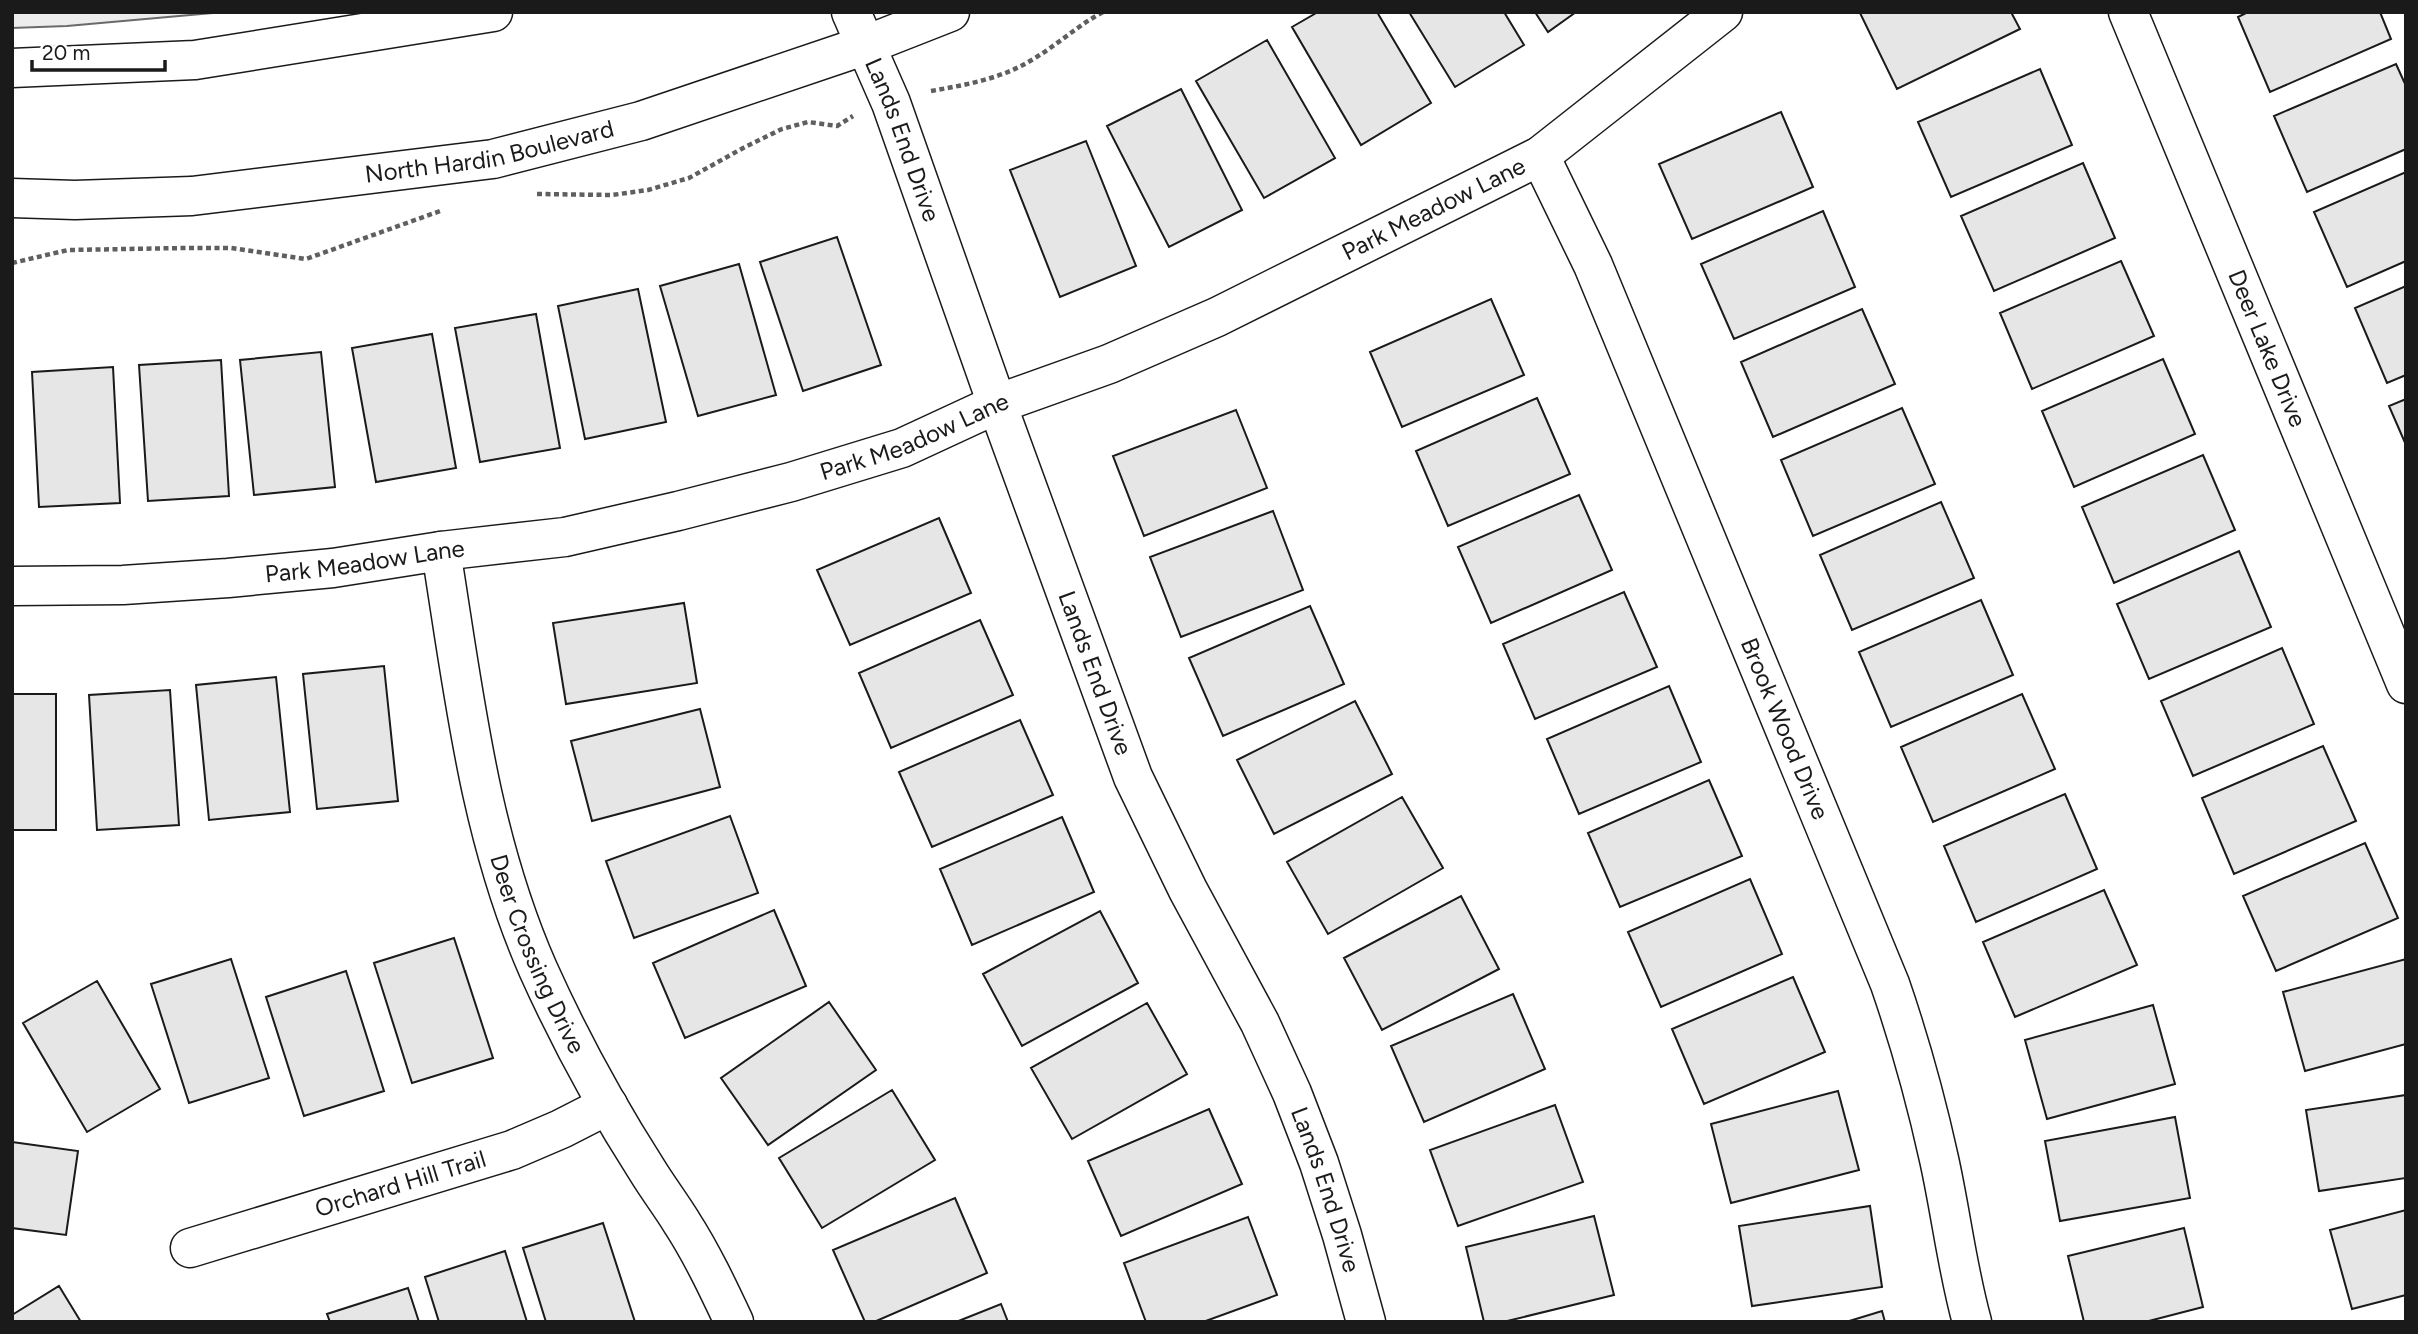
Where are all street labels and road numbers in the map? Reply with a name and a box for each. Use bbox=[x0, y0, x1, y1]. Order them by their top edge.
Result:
street label: Lands End Drive bbox=[859, 53, 947, 225]
street label: North Hardin Boulevard bbox=[363, 114, 617, 189]
street label: Park Meadow Lane bbox=[1337, 151, 1530, 266]
street label: Deer Lake Drive bbox=[2222, 265, 2313, 431]
street label: Park Meadow Lane bbox=[816, 386, 1012, 486]
street label: Park Meadow Lane bbox=[264, 533, 466, 588]
street label: Lands End Drive bbox=[1052, 587, 1139, 759]
street label: Brook Wood Drive bbox=[1735, 634, 1835, 824]
street label: Deer Crossing Drive bbox=[484, 851, 592, 1058]
street label: Lands End Drive bbox=[1285, 1103, 1367, 1276]
street label: Orchard Hill Trail bbox=[311, 1144, 489, 1223]

